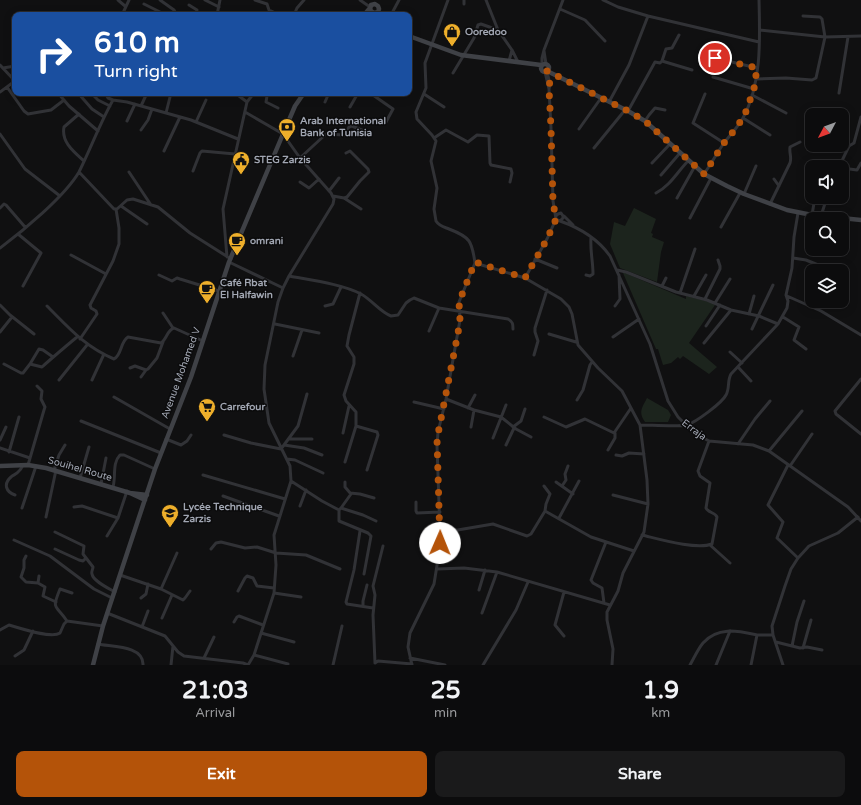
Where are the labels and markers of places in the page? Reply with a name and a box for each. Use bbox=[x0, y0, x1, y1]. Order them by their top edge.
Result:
shop icon: Ooredoo bbox=[442, 22, 462, 47]
place label: Ooredoo bbox=[465, 26, 507, 38]
pin bbox=[698, 41, 732, 75]
place label: Arab International Bank of Tunisia bbox=[300, 115, 386, 139]
bank icon: Arab International Bank of Tunisia bbox=[277, 117, 297, 142]
public building icon: STEG Zarzis bbox=[231, 150, 251, 175]
place label: STEG Zarzis bbox=[254, 154, 311, 166]
cafe icon: omrani bbox=[227, 231, 247, 256]
place label: omrani bbox=[250, 235, 284, 247]
place label: Café Rbat El Halfawin bbox=[220, 277, 273, 301]
cafe icon: Café Rbat El Halfawin bbox=[197, 279, 217, 304]
supermarket icon: Carrefour bbox=[197, 397, 217, 422]
place label: Carrefour bbox=[220, 401, 265, 413]
place label: Lycée Technique Zarzis bbox=[183, 501, 263, 525]
school or university icon: Lycée Technique Zarzis bbox=[160, 503, 180, 528]

